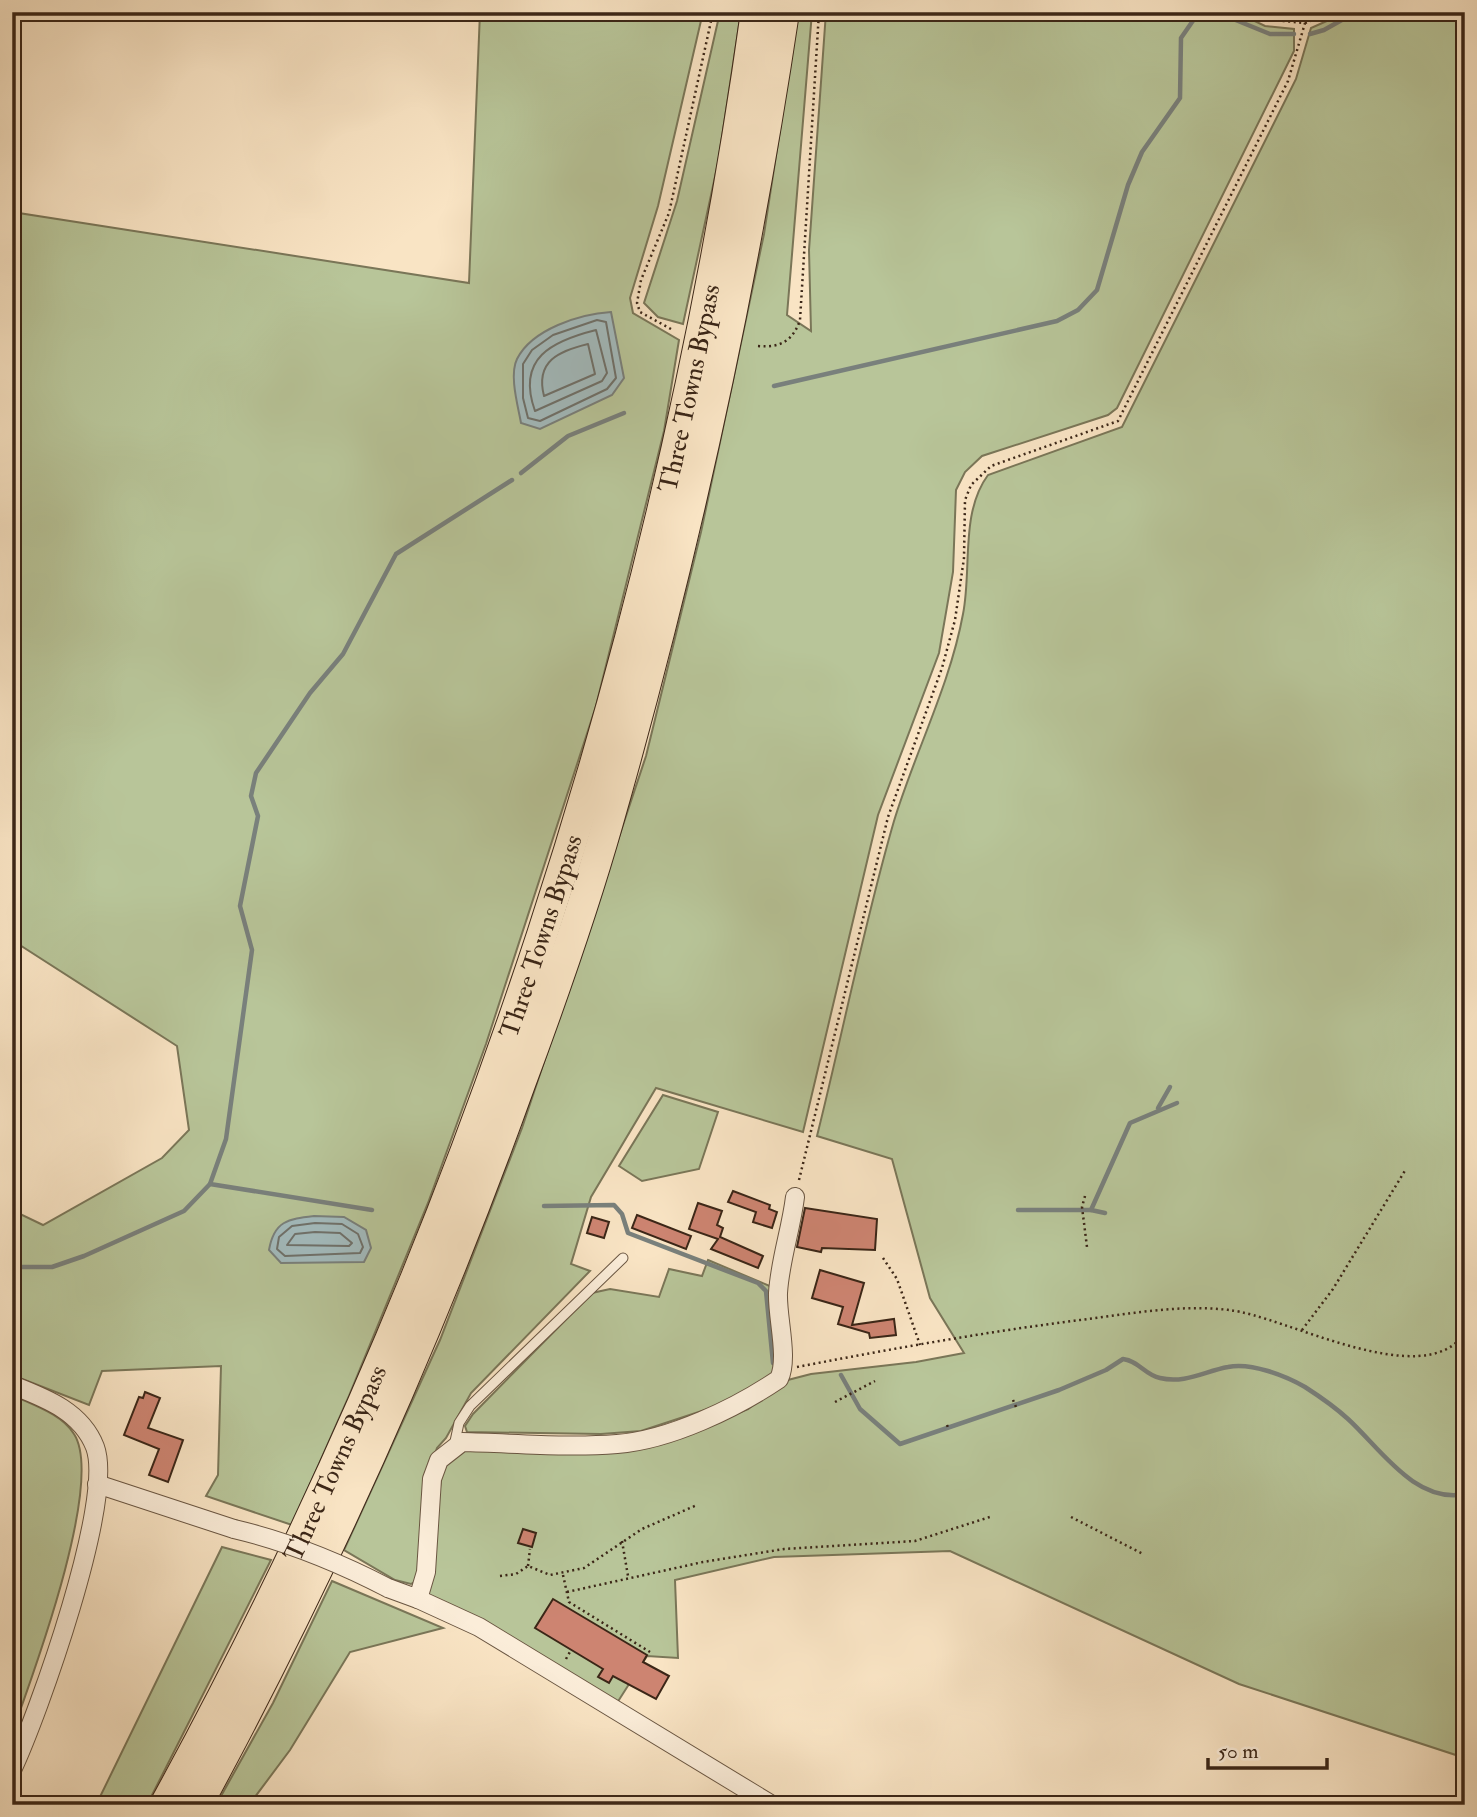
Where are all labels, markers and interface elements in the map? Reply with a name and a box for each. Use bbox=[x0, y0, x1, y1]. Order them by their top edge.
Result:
street label: Three Towns Bypass bbox=[652, 281, 728, 496]
street label: Three Towns Bypass bbox=[493, 831, 590, 1042]
street label: Three Towns Bypass bbox=[277, 1360, 394, 1567]
scale bar bbox=[1208, 1726, 1326, 1770]
text: 50 m bbox=[1218, 1738, 1259, 1765]

